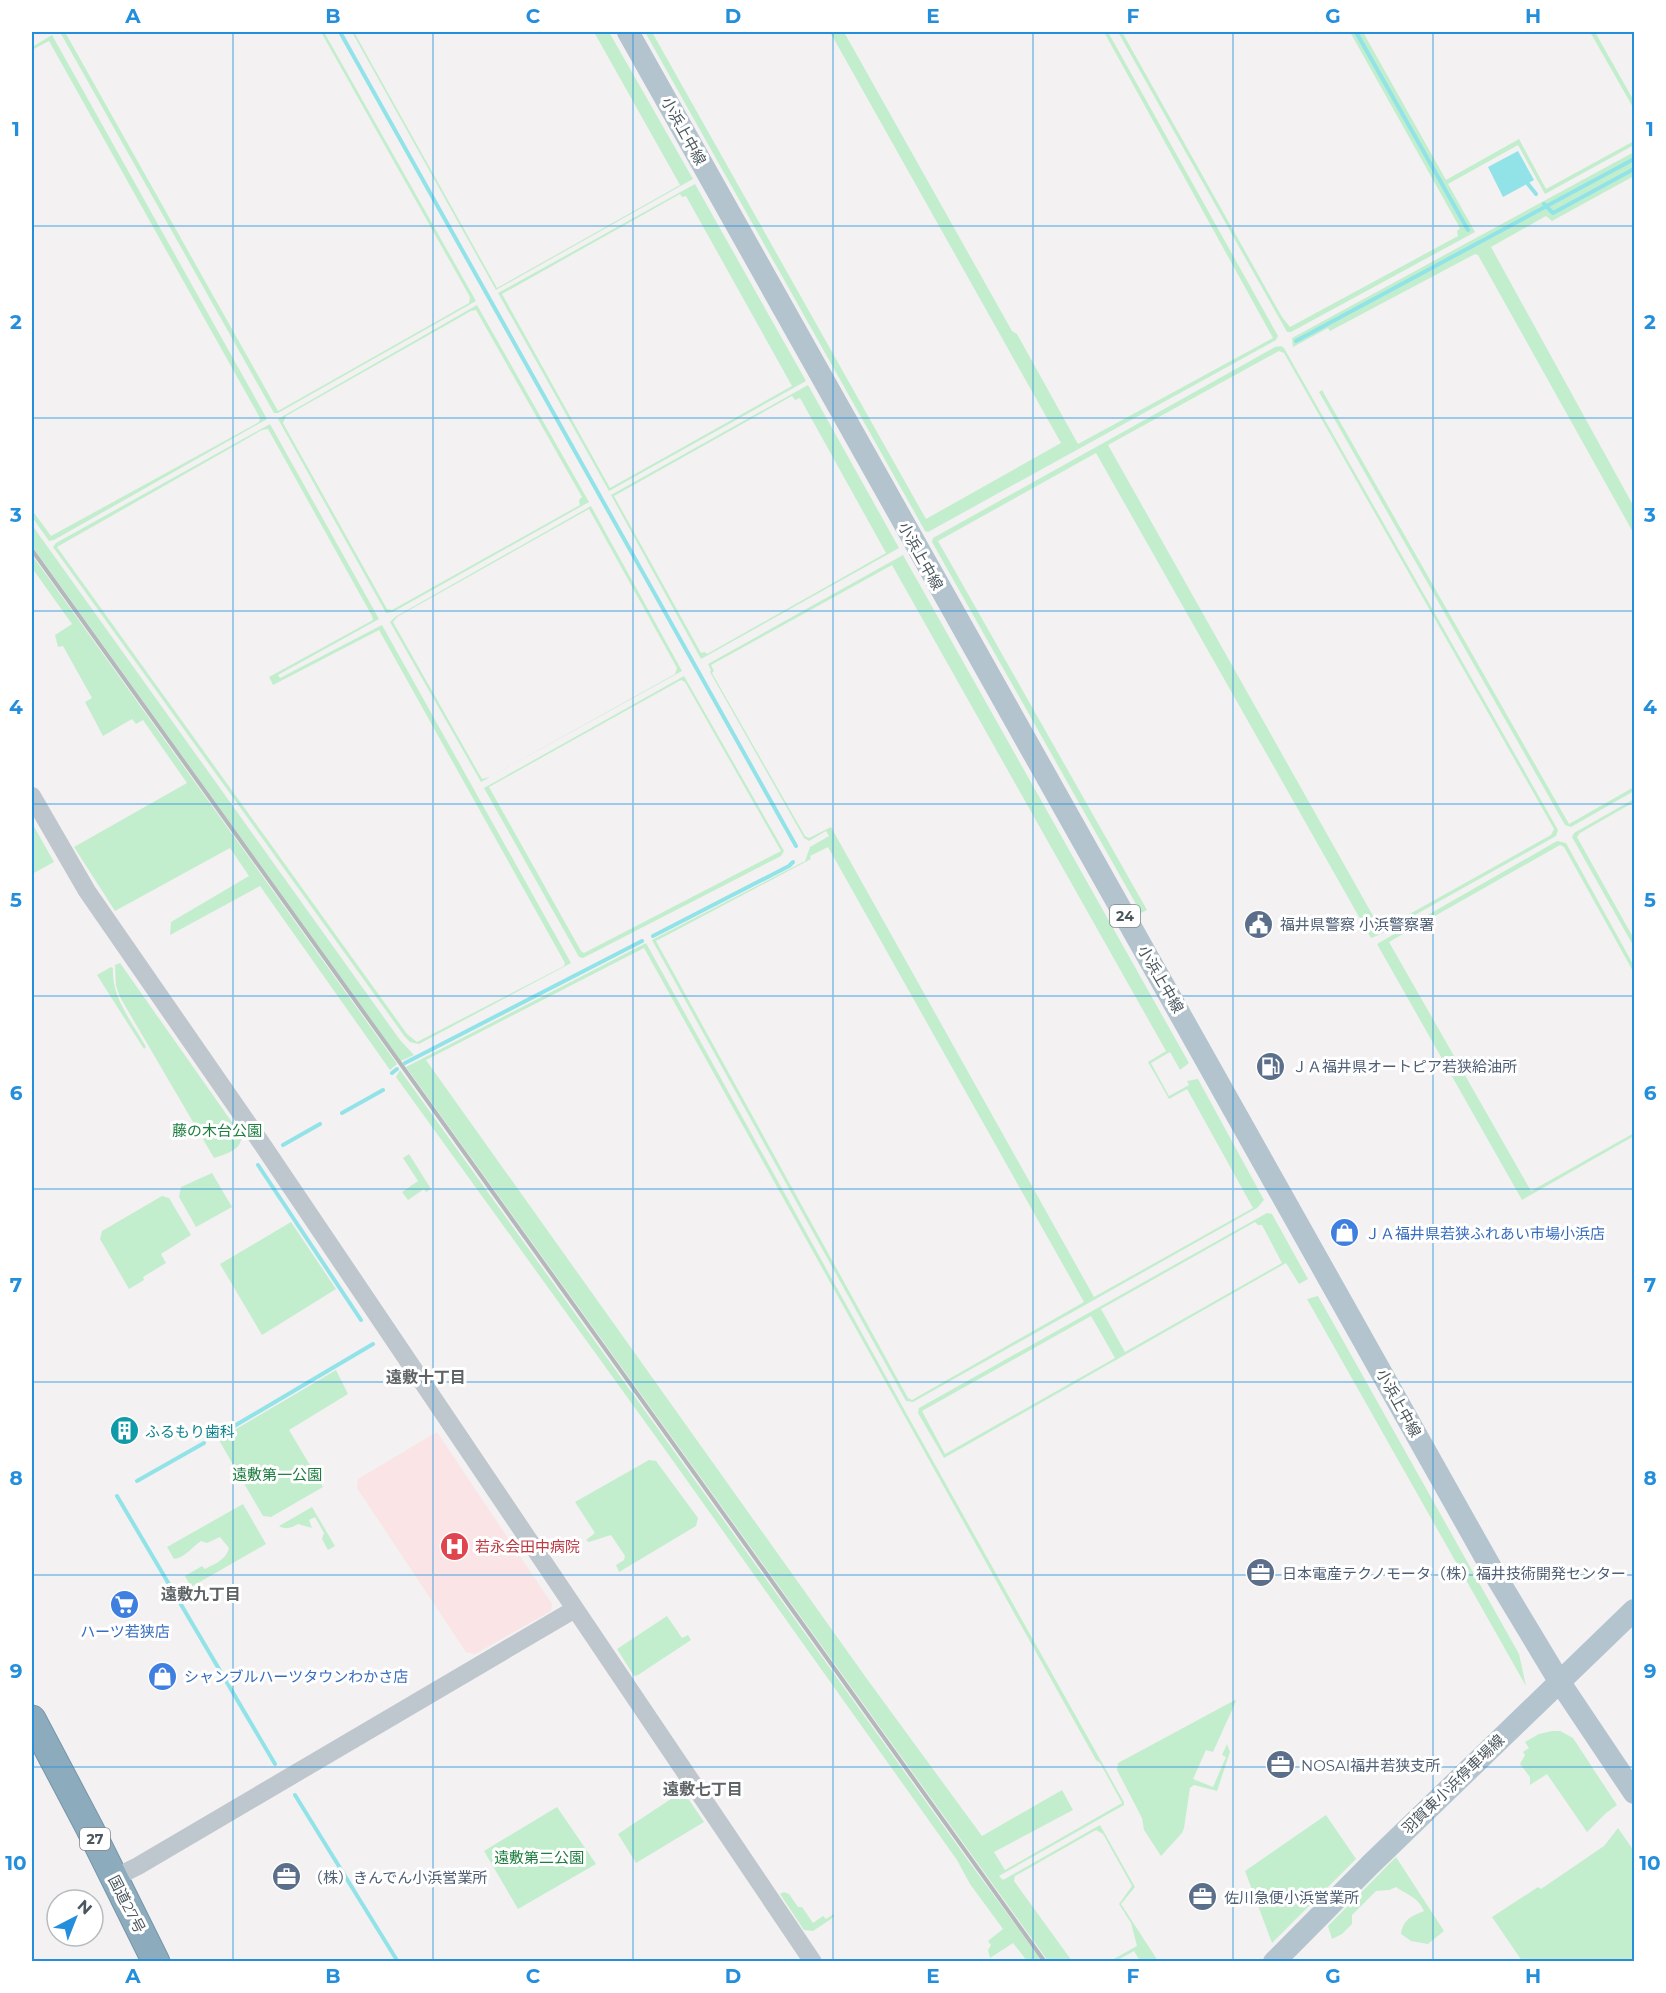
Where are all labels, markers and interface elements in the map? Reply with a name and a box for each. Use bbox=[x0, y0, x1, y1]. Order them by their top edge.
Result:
text: A bbox=[124, 4, 141, 28]
text: B bbox=[325, 4, 341, 28]
text: C bbox=[526, 4, 541, 28]
text: D bbox=[725, 4, 741, 28]
text: E bbox=[926, 4, 940, 28]
text: F bbox=[1127, 4, 1140, 28]
text: G bbox=[1325, 4, 1341, 28]
text: H bbox=[1525, 4, 1541, 28]
street label: 小浜上中線 bbox=[658, 94, 710, 168]
text: 1 bbox=[12, 117, 20, 141]
text: 1 bbox=[1646, 117, 1654, 141]
text: 2 bbox=[10, 310, 22, 334]
text: 2 bbox=[1644, 310, 1656, 334]
text: 3 bbox=[9, 503, 22, 527]
text: 3 bbox=[1643, 503, 1656, 527]
street label: 小浜上中線 bbox=[895, 519, 947, 593]
text: 4 bbox=[9, 695, 23, 719]
text: 4 bbox=[1643, 695, 1657, 719]
text: 5 bbox=[10, 888, 22, 912]
text: 5 bbox=[1644, 888, 1656, 912]
road number: 24 bbox=[1110, 905, 1140, 927]
public building icon: 福井県警察 小浜警察署 bbox=[1243, 908, 1275, 940]
place label: 福井県警察 小浜警察署 bbox=[1280, 915, 1434, 934]
street label: 小浜上中線 bbox=[1134, 942, 1188, 1016]
fuel station icon: ＪＡ福井県オートピア若狭給油所 bbox=[1255, 1050, 1287, 1082]
place label: ＪＡ福井県オートピア若狭給油所 bbox=[1292, 1057, 1517, 1076]
text: 6 bbox=[10, 1081, 23, 1105]
text: 6 bbox=[1644, 1081, 1657, 1105]
park label: 藤の木台公園 bbox=[172, 1121, 262, 1140]
shop icon: ＪＡ福井県若狭ふれあい市場小浜店 bbox=[1328, 1217, 1360, 1249]
place label: ＪＡ福井県若狭ふれあい市場小浜店 bbox=[1365, 1224, 1605, 1243]
text: 7 bbox=[10, 1273, 22, 1297]
text: 7 bbox=[1644, 1273, 1656, 1297]
street label: 小浜上中線 bbox=[1373, 1366, 1425, 1440]
district label: 遠敷十丁目 bbox=[386, 1368, 466, 1387]
building icon: ふるもり歯科 bbox=[108, 1415, 140, 1447]
place label: ふるもり歯科 bbox=[145, 1422, 235, 1441]
park label: 遠敷第一公園 bbox=[232, 1465, 322, 1484]
text: 8 bbox=[9, 1466, 23, 1490]
text: 8 bbox=[1643, 1466, 1657, 1490]
hospital icon: 若永会田中病院 bbox=[438, 1530, 470, 1562]
place label: 若永会田中病院 bbox=[475, 1537, 580, 1556]
office icon: 日本電産テクノモータ（株）福井技術開発センター bbox=[1245, 1557, 1277, 1589]
place label: 日本電産テクノモータ（株）福井技術開発センター bbox=[1282, 1564, 1626, 1583]
district label: 遠敷九丁目 bbox=[161, 1585, 241, 1604]
supermarket icon: ハーツ若狭店 bbox=[109, 1588, 141, 1620]
place label: ハーツ若狭店 bbox=[80, 1622, 170, 1641]
text: 9 bbox=[10, 1659, 22, 1683]
text: 9 bbox=[1644, 1659, 1656, 1683]
shop icon: シャンブルハーツタウンわかさ店 bbox=[147, 1660, 179, 1692]
place label: シャンブルハーツタウンわかさ店 bbox=[184, 1667, 408, 1686]
street label: 羽賀東小浜停車場線 bbox=[1398, 1730, 1508, 1838]
office icon: NOSAI福井若狭支所 bbox=[1264, 1749, 1296, 1781]
place label: NOSAI福井若狭支所 bbox=[1301, 1756, 1440, 1775]
district label: 遠敷七丁目 bbox=[663, 1780, 743, 1799]
road number: 27 bbox=[80, 1828, 110, 1850]
park label: 遠敷第二公園 bbox=[494, 1848, 584, 1867]
text: 10 bbox=[5, 1851, 27, 1875]
text: 10 bbox=[1639, 1851, 1661, 1875]
office icon: （株）きんでん小浜営業所 bbox=[271, 1861, 303, 1893]
place label: （株）きんでん小浜営業所 bbox=[308, 1868, 487, 1887]
street label: 国道27号 bbox=[104, 1872, 150, 1936]
office icon: 佐川急便小浜営業所 bbox=[1187, 1881, 1219, 1913]
north arrow bbox=[45, 1888, 105, 1948]
place label: 佐川急便小浜営業所 bbox=[1224, 1888, 1359, 1907]
text: N bbox=[74, 1896, 96, 1919]
text: A bbox=[124, 1964, 141, 1988]
text: B bbox=[325, 1964, 341, 1988]
text: C bbox=[526, 1964, 541, 1988]
text: D bbox=[725, 1964, 741, 1988]
text: E bbox=[926, 1964, 940, 1988]
text: F bbox=[1127, 1964, 1140, 1988]
text: G bbox=[1325, 1964, 1341, 1988]
text: H bbox=[1525, 1964, 1541, 1988]

